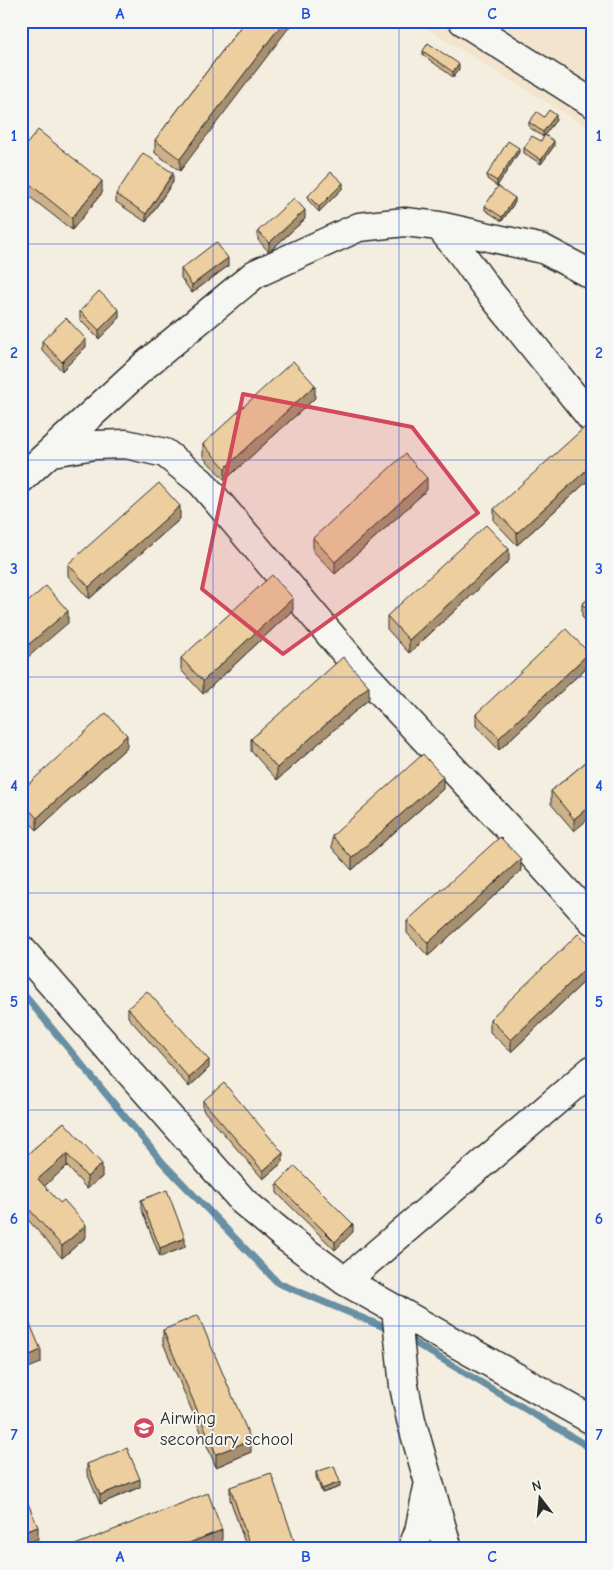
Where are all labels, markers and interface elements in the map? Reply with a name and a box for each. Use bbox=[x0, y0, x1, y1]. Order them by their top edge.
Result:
text: A bbox=[116, 5, 125, 23]
text: B bbox=[301, 5, 311, 23]
text: C bbox=[487, 5, 497, 23]
text: 1 bbox=[11, 127, 17, 145]
text: 1 bbox=[596, 127, 602, 145]
text: 2 bbox=[10, 344, 18, 362]
text: 2 bbox=[595, 344, 603, 362]
text: 3 bbox=[10, 560, 18, 578]
text: 3 bbox=[595, 560, 603, 578]
text: 4 bbox=[10, 777, 18, 795]
text: 4 bbox=[595, 777, 603, 795]
text: 5 bbox=[10, 993, 18, 1011]
text: 5 bbox=[595, 993, 603, 1011]
text: 6 bbox=[10, 1210, 18, 1228]
text: 6 bbox=[595, 1210, 603, 1228]
place label: Airwing secondary school bbox=[160, 1408, 293, 1450]
school or university icon: Airwing secondary school bbox=[132, 1416, 156, 1440]
text: 7 bbox=[10, 1426, 18, 1444]
text: 7 bbox=[595, 1426, 603, 1444]
north arrow bbox=[516, 1472, 566, 1522]
text: N bbox=[530, 1477, 543, 1495]
text: A bbox=[116, 1548, 125, 1566]
text: B bbox=[301, 1548, 311, 1566]
text: C bbox=[487, 1548, 497, 1566]

